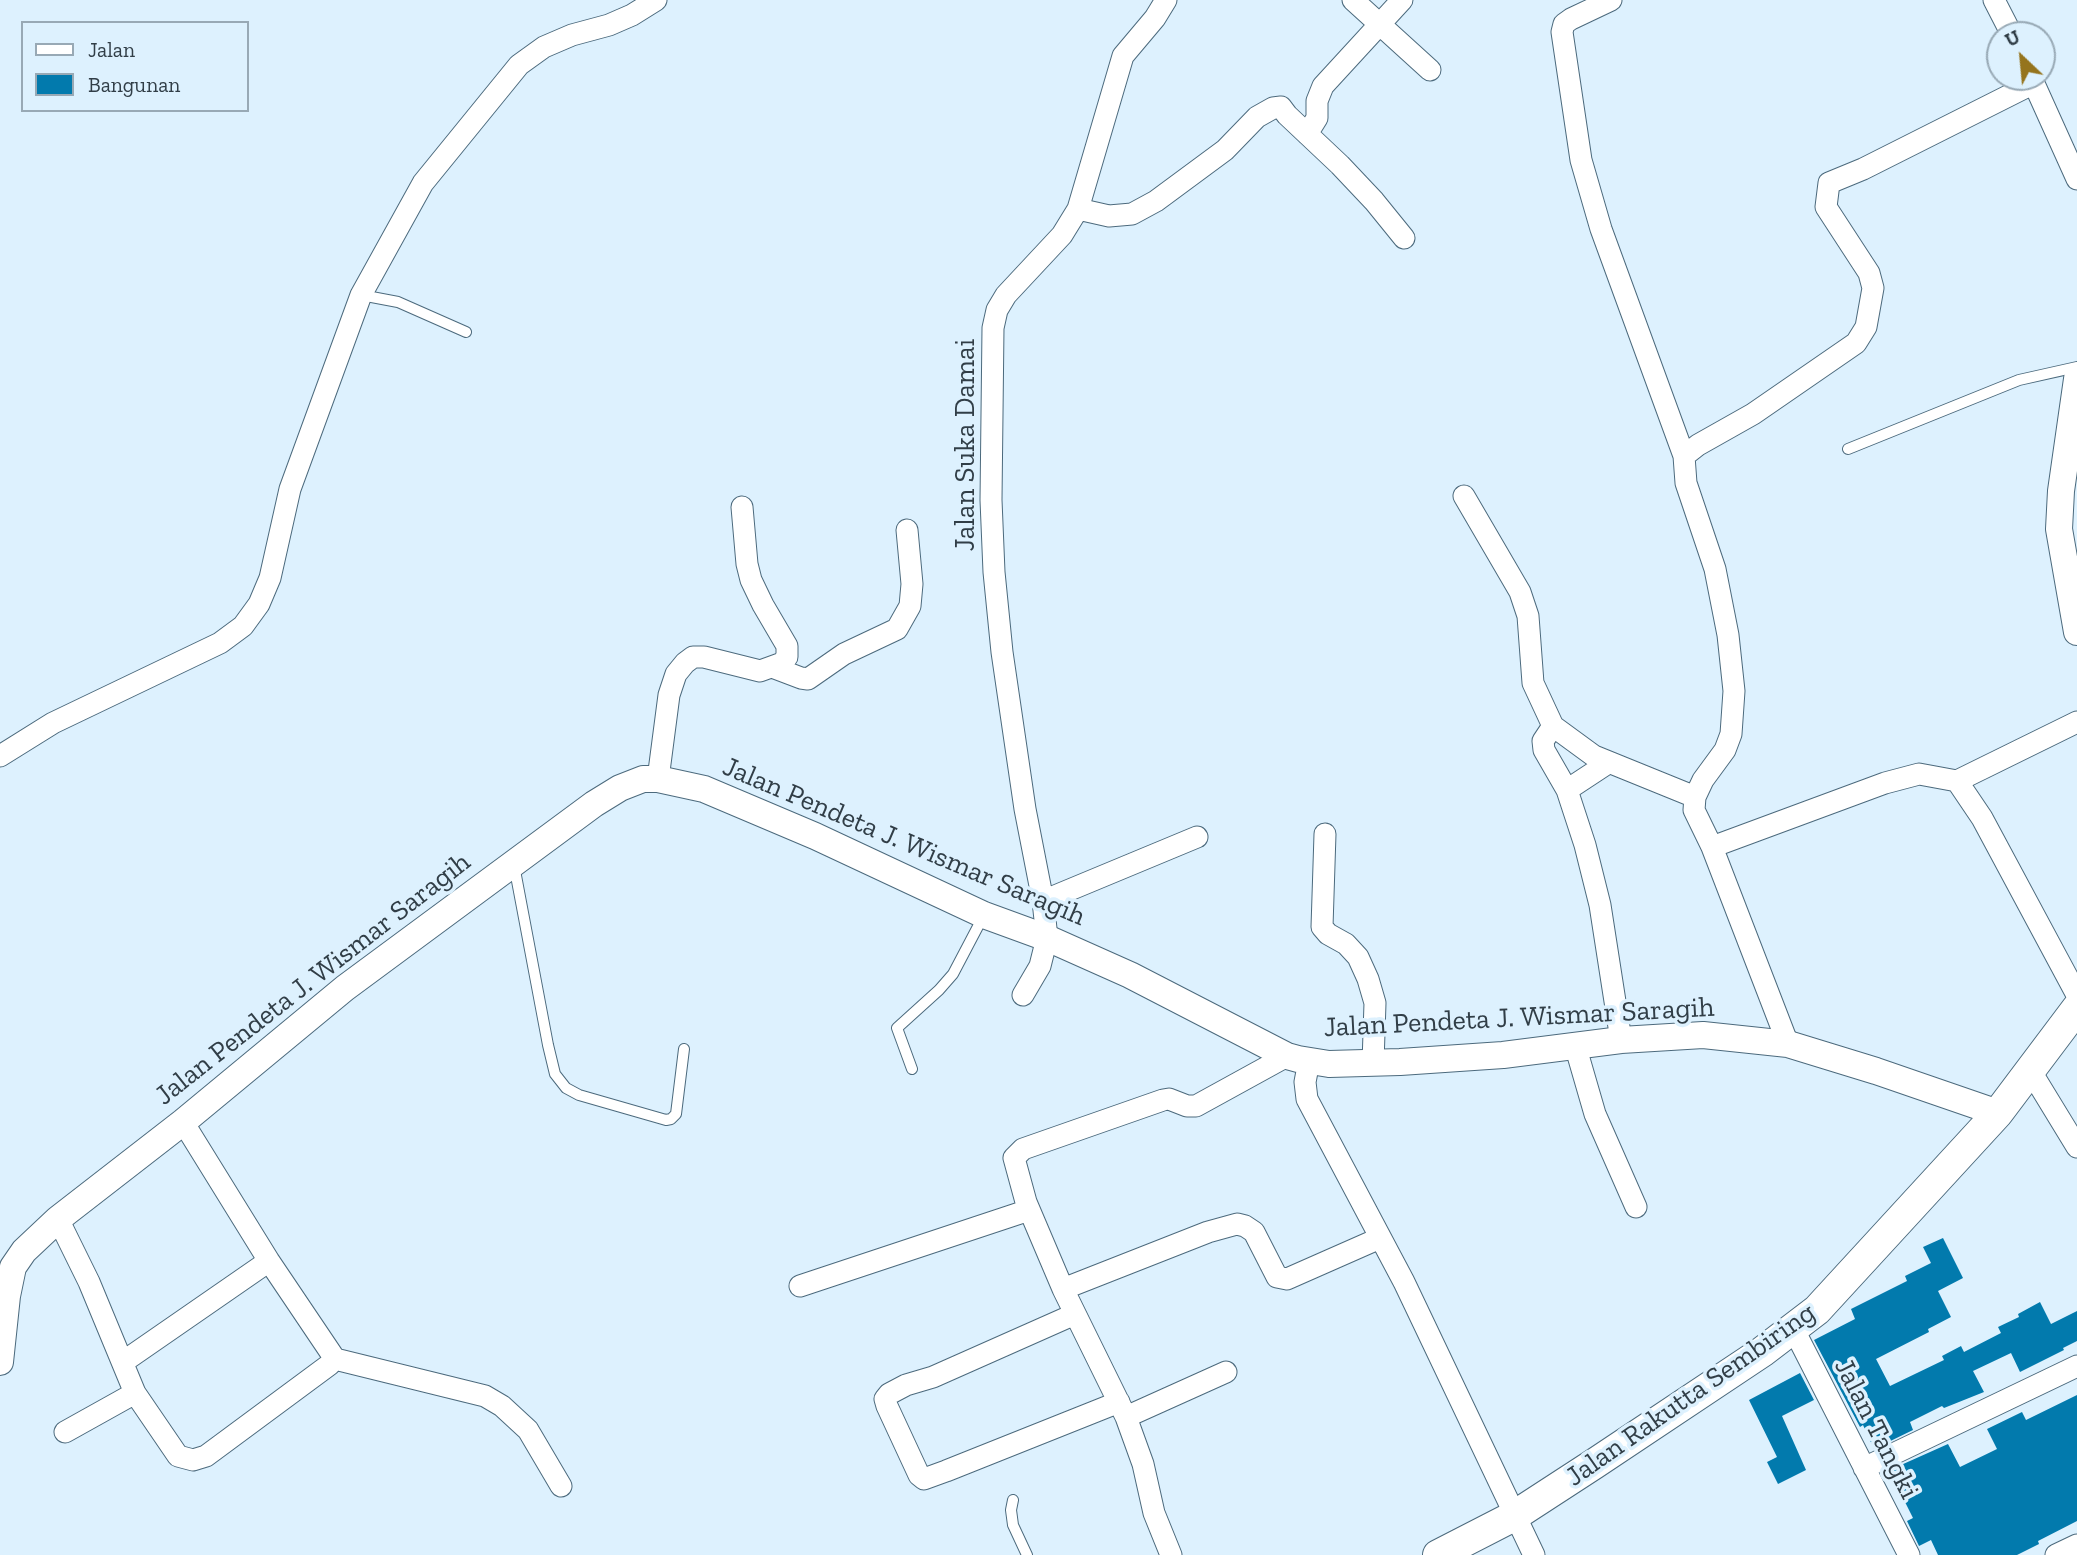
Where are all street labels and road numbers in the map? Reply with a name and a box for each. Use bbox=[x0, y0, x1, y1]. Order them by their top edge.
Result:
street label: Jalan Suka Damai bbox=[949, 339, 983, 551]
street label: Jalan Pendeta J. Wismar Saragih bbox=[718, 750, 1090, 934]
street label: Jalan Pendeta J. Wismar Saragih bbox=[149, 845, 477, 1113]
street label: Jalan Pendeta J. Wismar Saragih bbox=[1323, 991, 1715, 1045]
street label: Jalan Rakutta Sembiring bbox=[1560, 1296, 1822, 1494]
street label: Jalan Tangki bbox=[1826, 1353, 1926, 1505]

